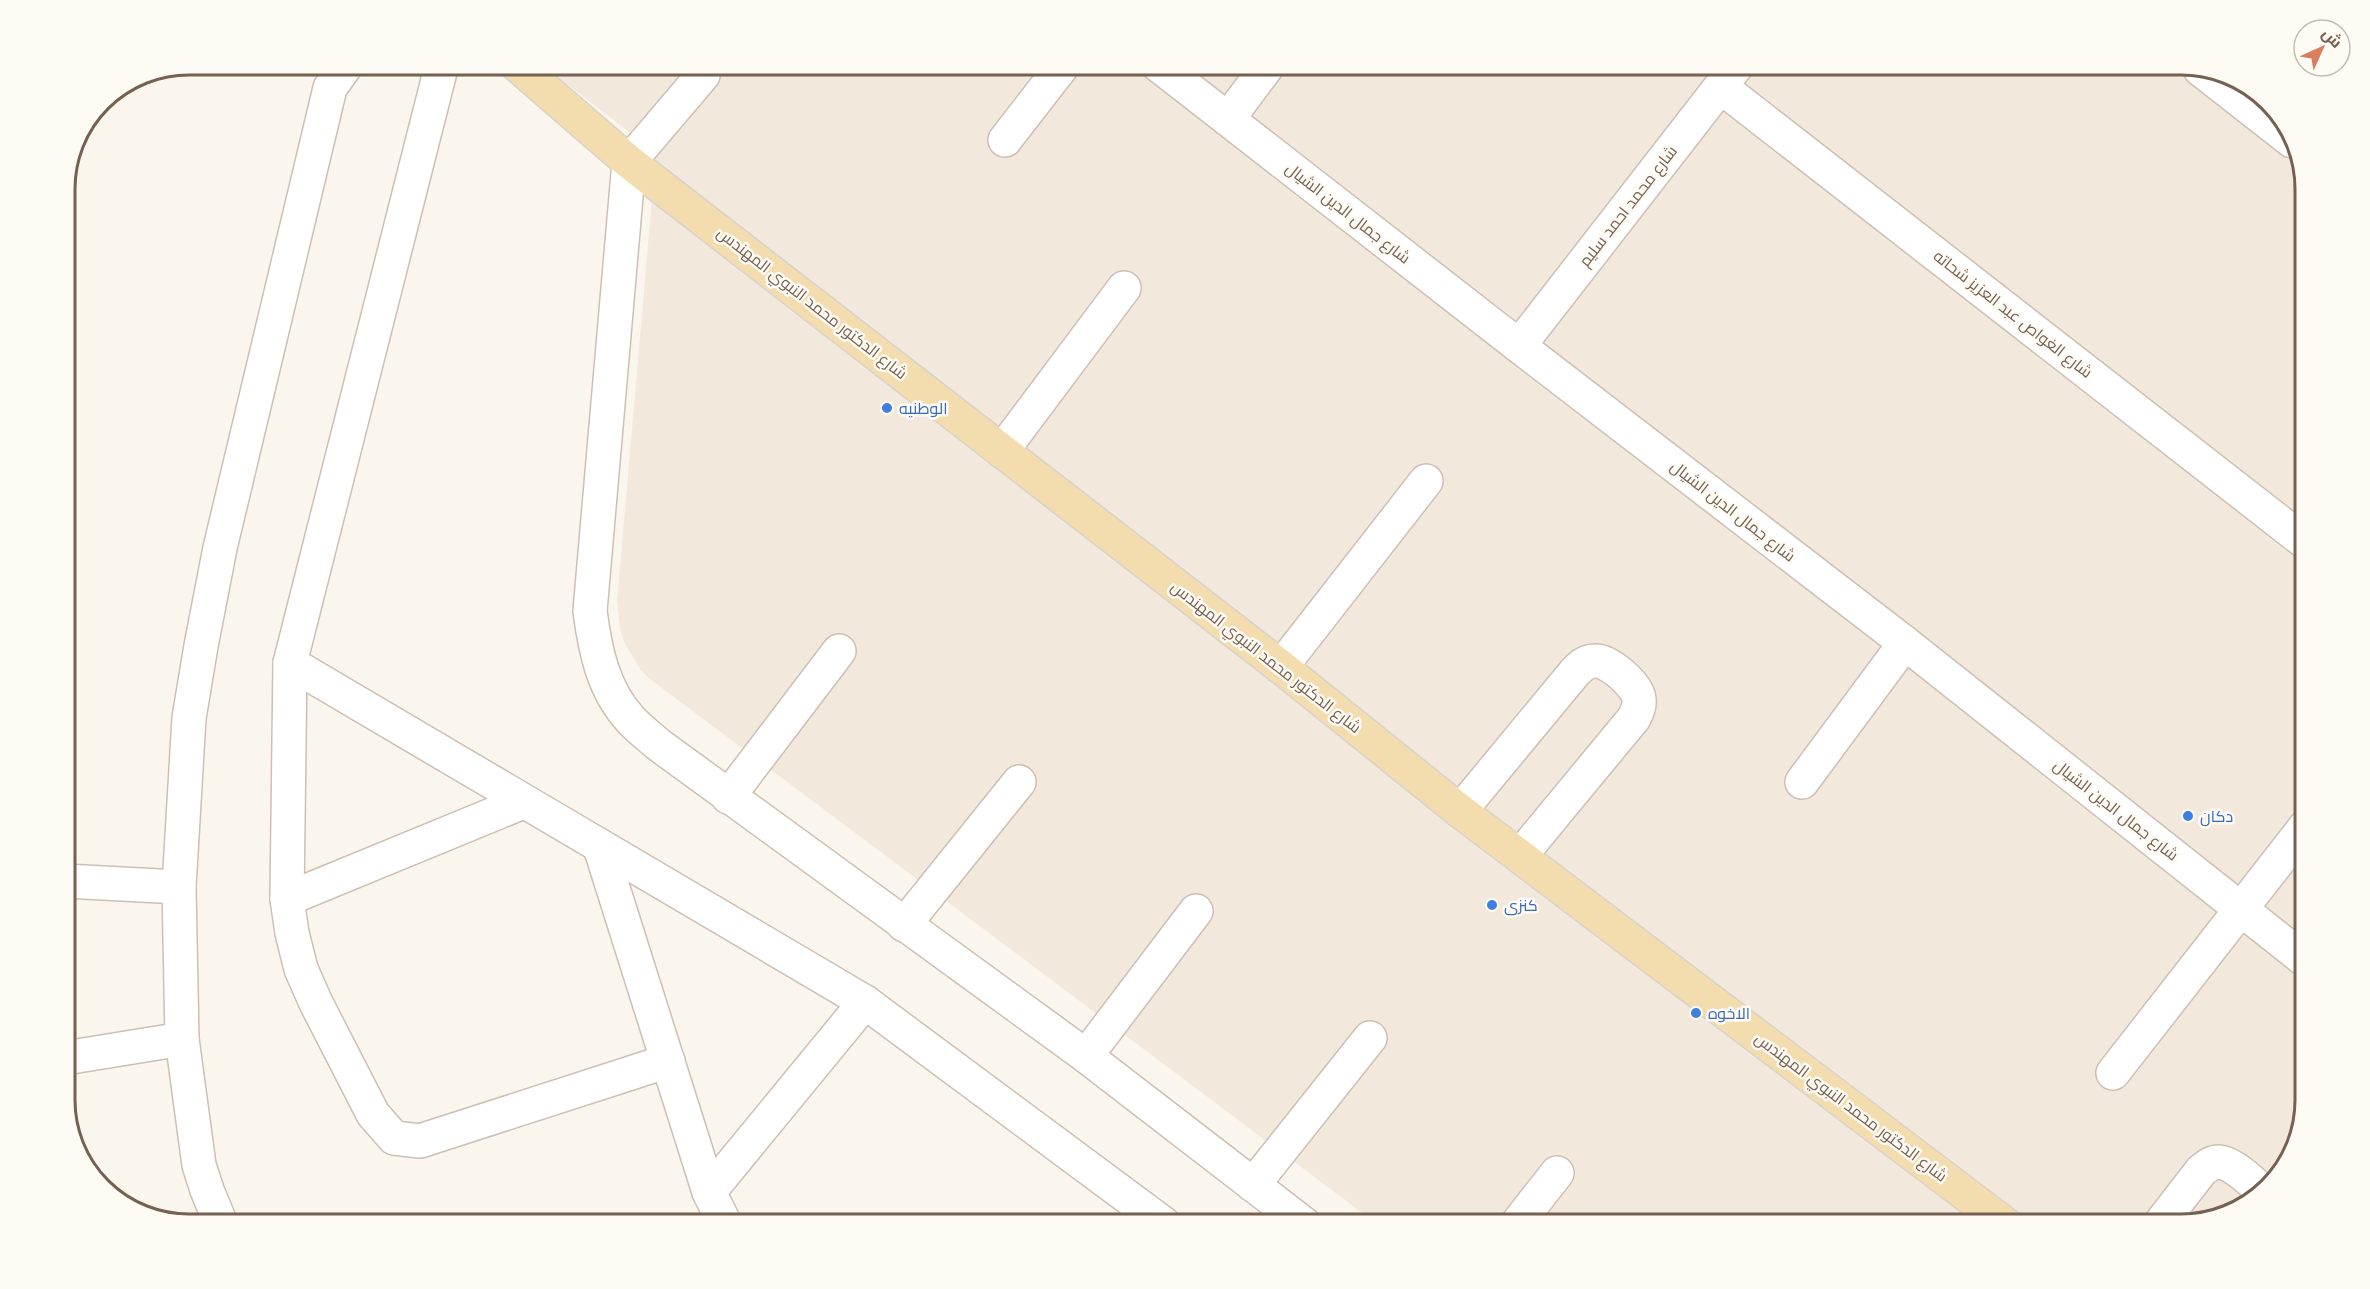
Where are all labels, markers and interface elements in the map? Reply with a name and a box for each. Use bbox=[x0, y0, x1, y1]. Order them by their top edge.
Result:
north arrow bbox=[2292, 18, 2352, 78]
text: ش bbox=[2318, 24, 2346, 52]
street label: شارع محمد احمد سليم bbox=[1575, 142, 1683, 271]
street label: شارع جمال الدين الشيال bbox=[1281, 158, 1414, 269]
street label: شارع الدكتور محمد النبوي المهندس bbox=[711, 223, 911, 386]
street label: شارع الغواص عبد العزيز شحاته bbox=[1929, 246, 2096, 383]
place label: الوطنيه bbox=[899, 399, 948, 418]
marker: الوطنيه bbox=[880, 401, 894, 415]
street label: شارع جمال الدين الشيال bbox=[1666, 456, 1799, 567]
street label: شارع الدكتور محمد النبوي المهندس bbox=[1165, 577, 1365, 740]
street label: شارع جمال الدين الشيال bbox=[2049, 755, 2182, 866]
place label: دكان bbox=[2200, 807, 2233, 827]
marker: دكان bbox=[2181, 809, 2195, 823]
place label: كنزى bbox=[1504, 896, 1538, 916]
marker: كنزى bbox=[1485, 898, 1499, 912]
place label: الاخوه bbox=[1708, 1004, 1750, 1023]
marker: الاخوه bbox=[1689, 1006, 1703, 1020]
street label: شارع الدكتور محمد النبوي المهندس bbox=[1749, 1028, 1951, 1189]

